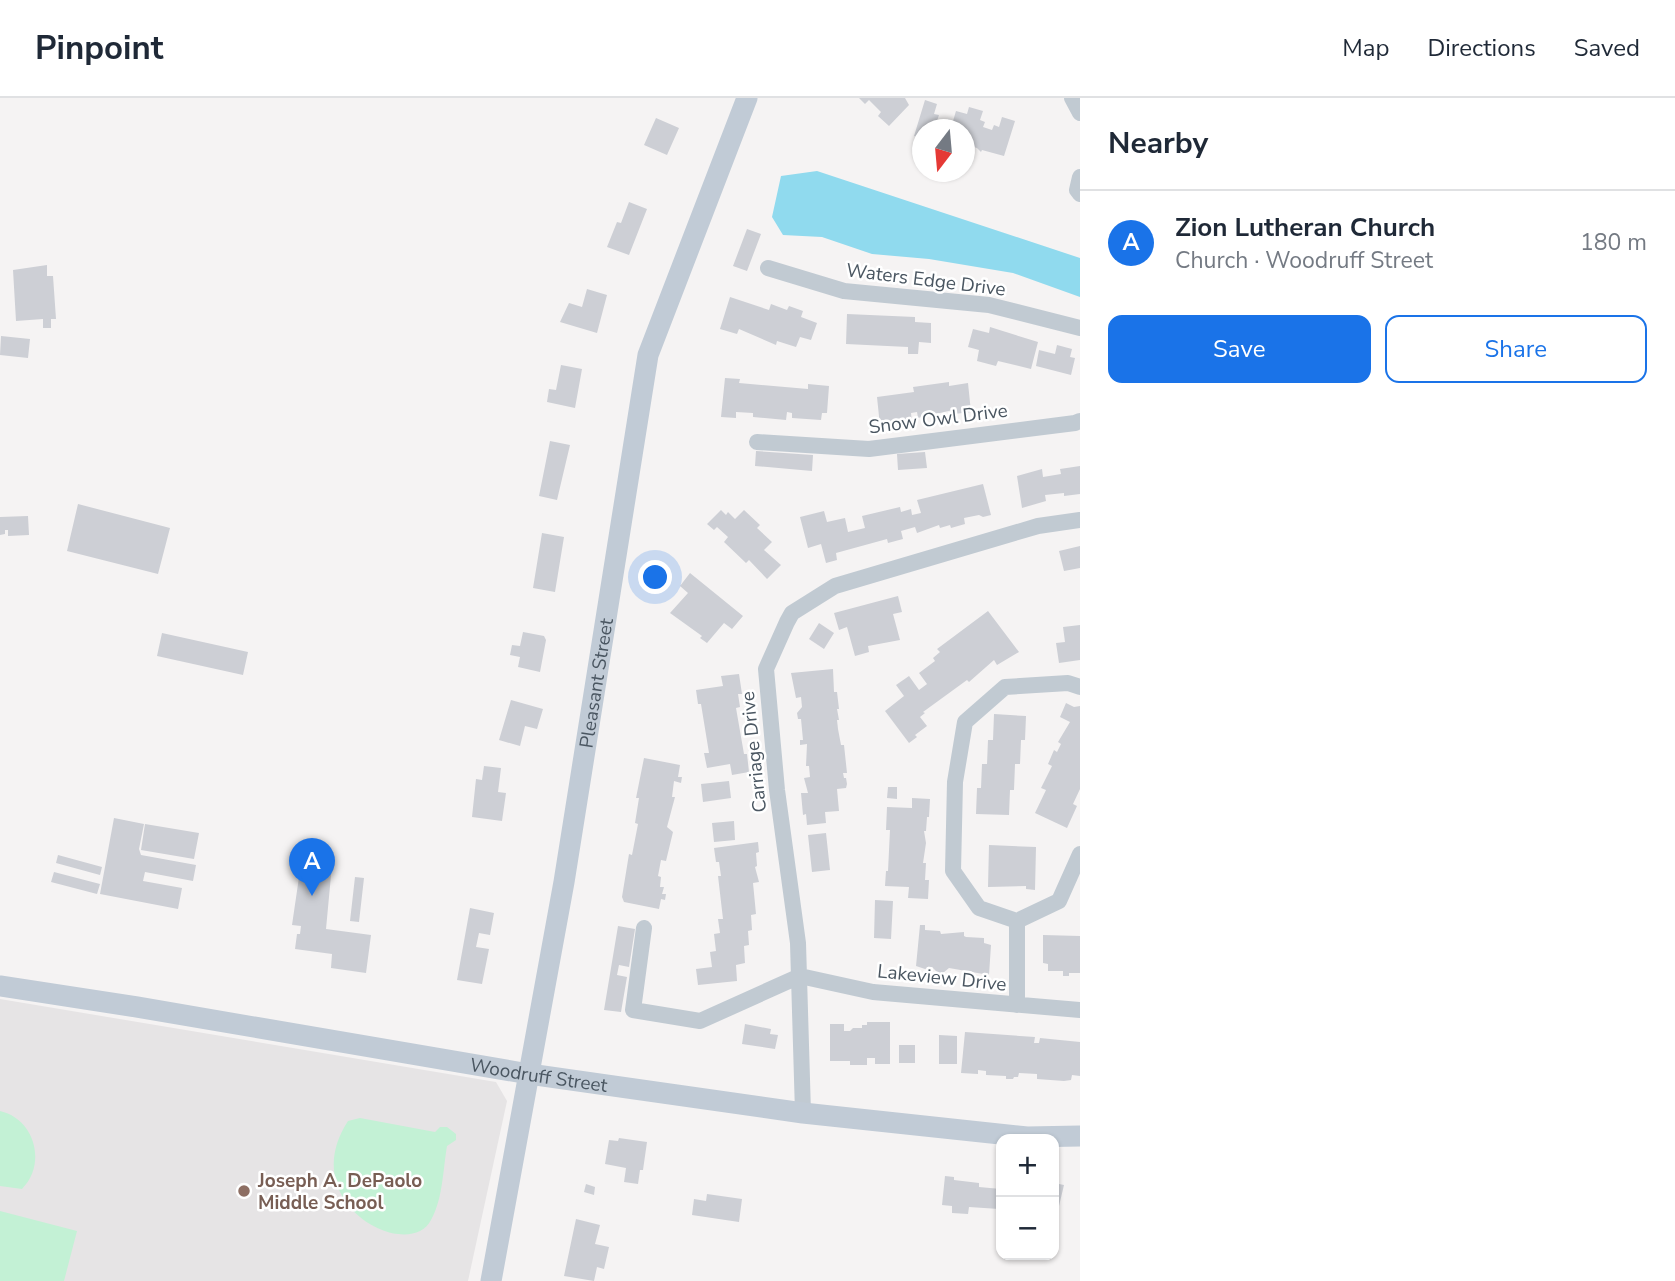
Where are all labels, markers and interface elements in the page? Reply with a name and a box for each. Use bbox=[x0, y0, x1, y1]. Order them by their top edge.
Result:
text: Pinpoint bbox=[35, 26, 163, 71]
text: Map bbox=[1342, 32, 1389, 64]
text: Directions bbox=[1427, 32, 1536, 64]
text: Saved bbox=[1574, 32, 1640, 64]
north arrow bbox=[912, 119, 975, 182]
text: Nearby bbox=[1108, 123, 1208, 164]
text: Zion Lutheran Church bbox=[1175, 210, 1435, 245]
text: A bbox=[1122, 227, 1140, 258]
text: 180 m bbox=[1580, 227, 1647, 258]
text: Church · Woodruff Street bbox=[1175, 245, 1433, 276]
street label: Waters Edge Drive bbox=[845, 257, 1007, 303]
button: Save bbox=[1108, 315, 1371, 383]
button: Share bbox=[1385, 315, 1647, 383]
street label: Snow Owl Drive bbox=[867, 398, 1009, 440]
your location bbox=[638, 560, 672, 594]
street label: Pleasant Street bbox=[574, 616, 620, 750]
street label: Carriage Drive bbox=[735, 690, 773, 814]
pin: A bbox=[289, 838, 335, 896]
street label: Lakeview Drive bbox=[876, 958, 1008, 998]
street label: Woodruff Street bbox=[468, 1052, 609, 1099]
map controls bbox=[996, 1134, 1059, 1260]
button: + bbox=[996, 1134, 1059, 1197]
place label: Joseph A. DePaolo Middle School bbox=[257, 1168, 422, 1216]
marker: Joseph A. DePaolo Middle School bbox=[236, 1183, 252, 1199]
button: − bbox=[996, 1197, 1059, 1260]

